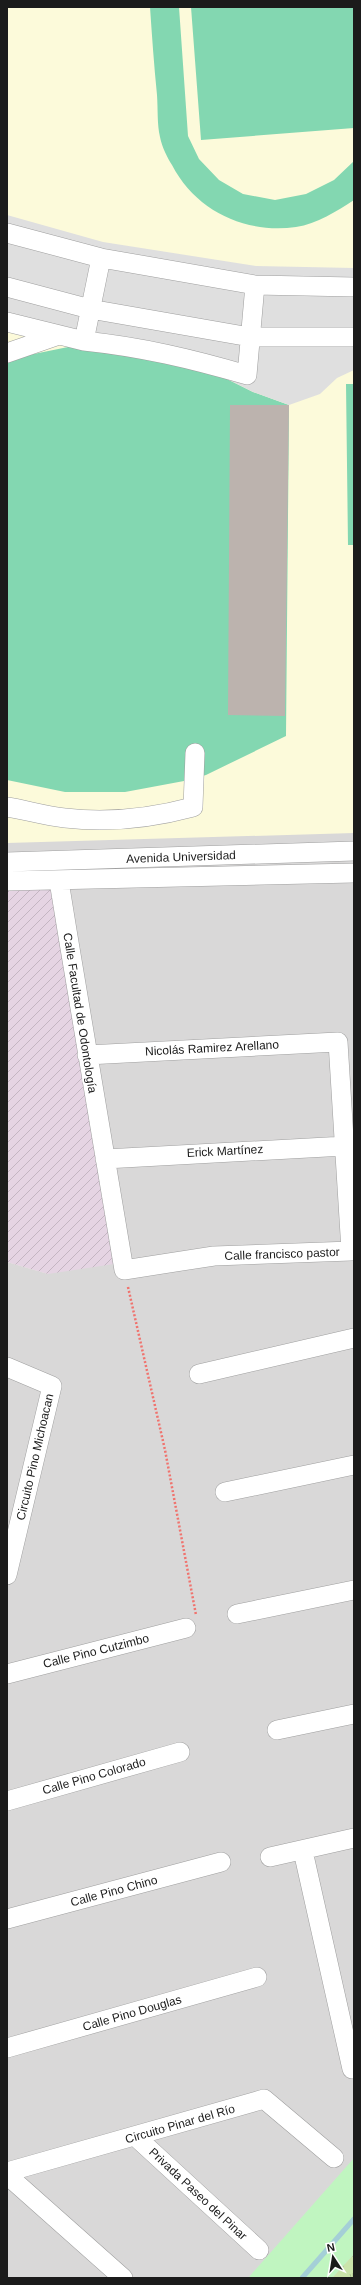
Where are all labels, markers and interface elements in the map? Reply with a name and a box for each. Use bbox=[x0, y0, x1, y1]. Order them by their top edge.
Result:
street label: Avenida Universidad bbox=[126, 848, 236, 866]
street label: Calle Facultad de Odontología bbox=[60, 932, 100, 1094]
street label: Nicolás Ramirez Arellano bbox=[145, 1037, 280, 1058]
street label: Erick Martínez bbox=[186, 1142, 264, 1160]
street label: Calle francisco pastor bbox=[224, 1245, 340, 1263]
street label: Circuito Pino Michoacan bbox=[14, 1392, 56, 1522]
street label: Calle Pino Cutzimbo bbox=[42, 1631, 151, 1671]
street label: Calle Pino Colorado bbox=[41, 1754, 148, 1797]
street label: Calle Pino Chino bbox=[69, 1873, 159, 1909]
street label: Calle Pino Douglas bbox=[81, 1992, 183, 2034]
street label: Circuito Pinar del Río bbox=[124, 2102, 237, 2146]
street label: Privada Paseo del Pinar bbox=[146, 2145, 250, 2243]
north arrow bbox=[313, 2237, 353, 2277]
text: N bbox=[326, 2241, 336, 2254]

